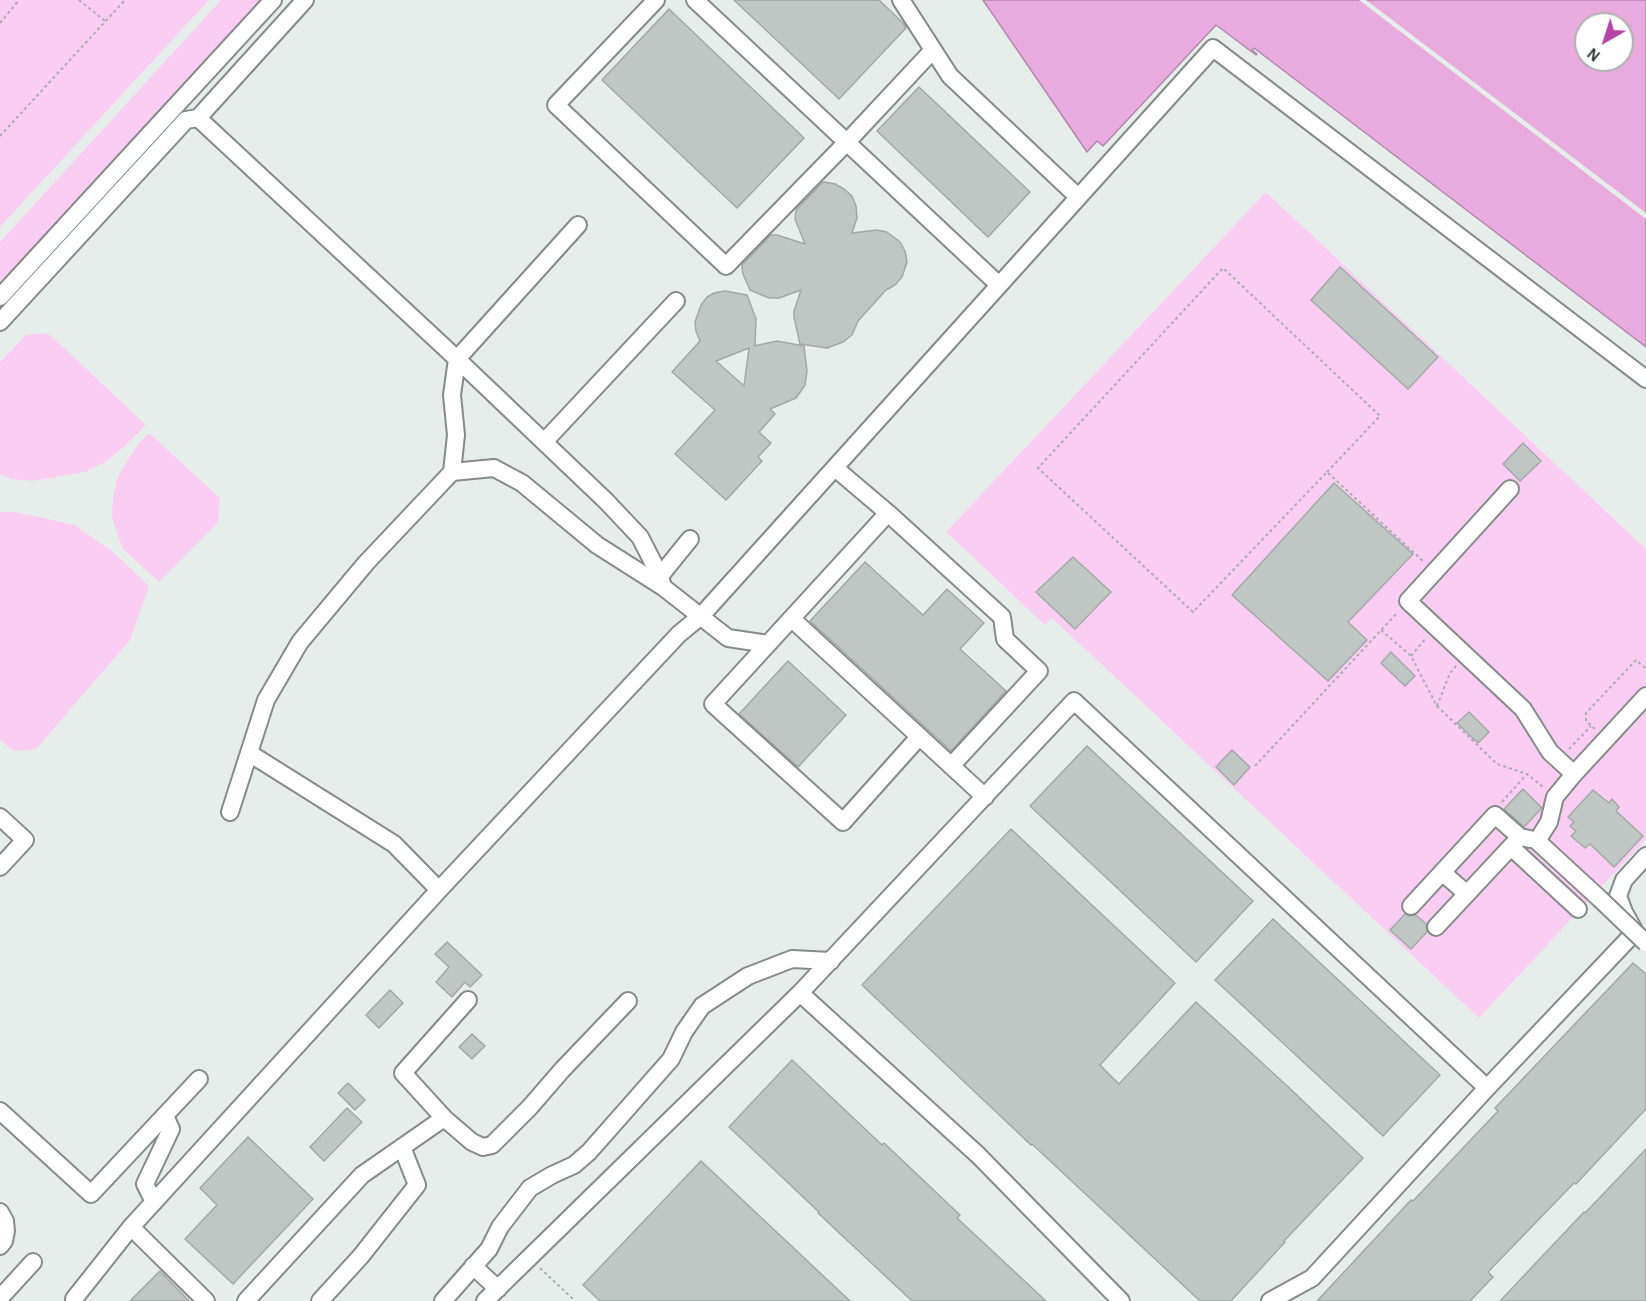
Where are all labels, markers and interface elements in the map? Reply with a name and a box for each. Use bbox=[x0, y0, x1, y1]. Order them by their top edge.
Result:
north arrow bbox=[1574, 12, 1634, 72]
text: N bbox=[1585, 45, 1603, 64]

